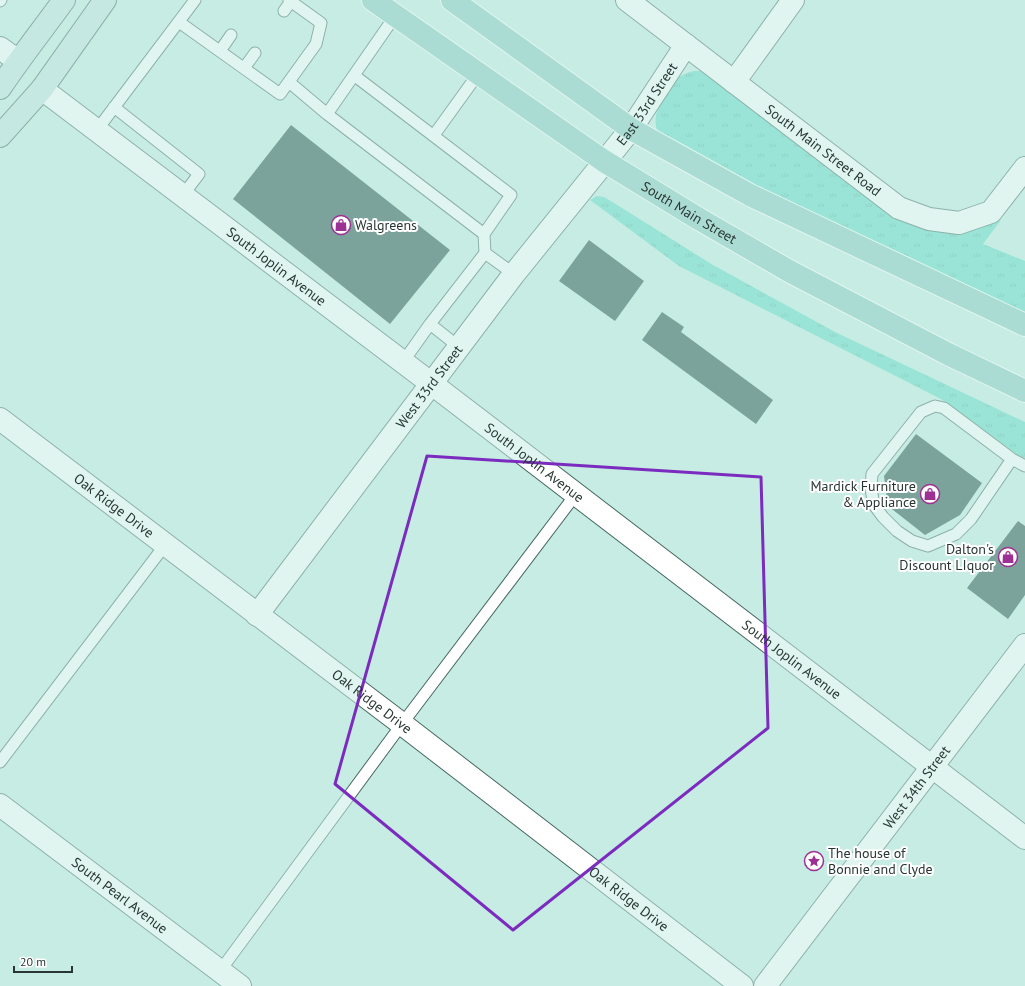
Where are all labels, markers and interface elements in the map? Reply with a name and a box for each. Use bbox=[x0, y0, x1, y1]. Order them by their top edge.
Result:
street label: East 33rd Street bbox=[612, 59, 681, 149]
street label: South Main Street Road bbox=[762, 100, 885, 200]
street label: South Main Street bbox=[638, 177, 740, 248]
shop icon: Walgreens bbox=[330, 214, 352, 236]
place label: Walgreens bbox=[355, 216, 417, 234]
street label: South Joplin Avenue bbox=[223, 223, 330, 310]
street label: West 33rd Street bbox=[392, 341, 466, 432]
street label: South Joplin Avenue bbox=[481, 419, 588, 506]
street label: Oak Ridge Drive bbox=[70, 469, 158, 542]
place label: Mardick Furniture & Appliance bbox=[810, 477, 916, 511]
shop icon: Mardick Furniture & Appliance bbox=[919, 483, 941, 505]
place label: Dalton's Discount LIquor bbox=[899, 540, 994, 574]
shop icon: Dalton's Discount LIquor bbox=[997, 546, 1019, 568]
street label: South Joplin Avenue bbox=[738, 616, 845, 703]
street label: Oak Ridge Drive bbox=[328, 665, 416, 737]
street label: West 34th Street bbox=[879, 742, 954, 832]
place label: The house of Bonnie and Clyde bbox=[828, 844, 933, 878]
place icon: The house of Bonnie and Clyde bbox=[803, 850, 825, 872]
street label: South Pearl Avenue bbox=[68, 853, 171, 937]
street label: Oak Ridge Drive bbox=[585, 862, 672, 935]
scale bar bbox=[14, 948, 72, 974]
text: 20 m bbox=[20, 954, 46, 969]

